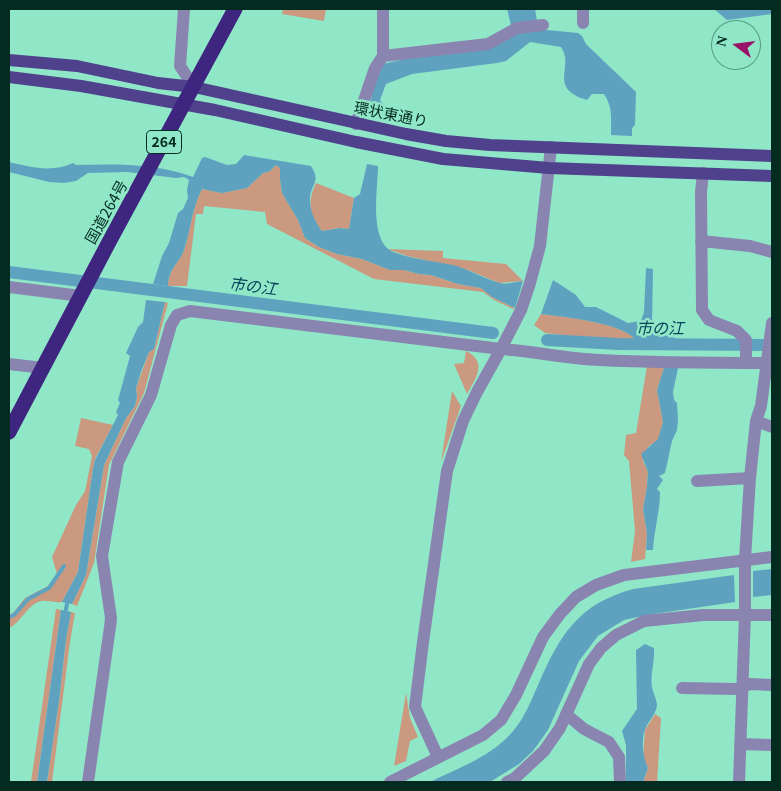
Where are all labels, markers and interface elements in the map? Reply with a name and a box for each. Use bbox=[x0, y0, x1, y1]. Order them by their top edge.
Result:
north arrow bbox=[711, 20, 761, 70]
text: N bbox=[713, 34, 731, 48]
street label: 環状東通り bbox=[352, 98, 430, 130]
road number: 264 bbox=[146, 130, 182, 154]
street label: 国道264号 bbox=[81, 177, 131, 247]
water label: 市の江 bbox=[228, 274, 278, 298]
water label: 市の江 bbox=[636, 318, 684, 338]

